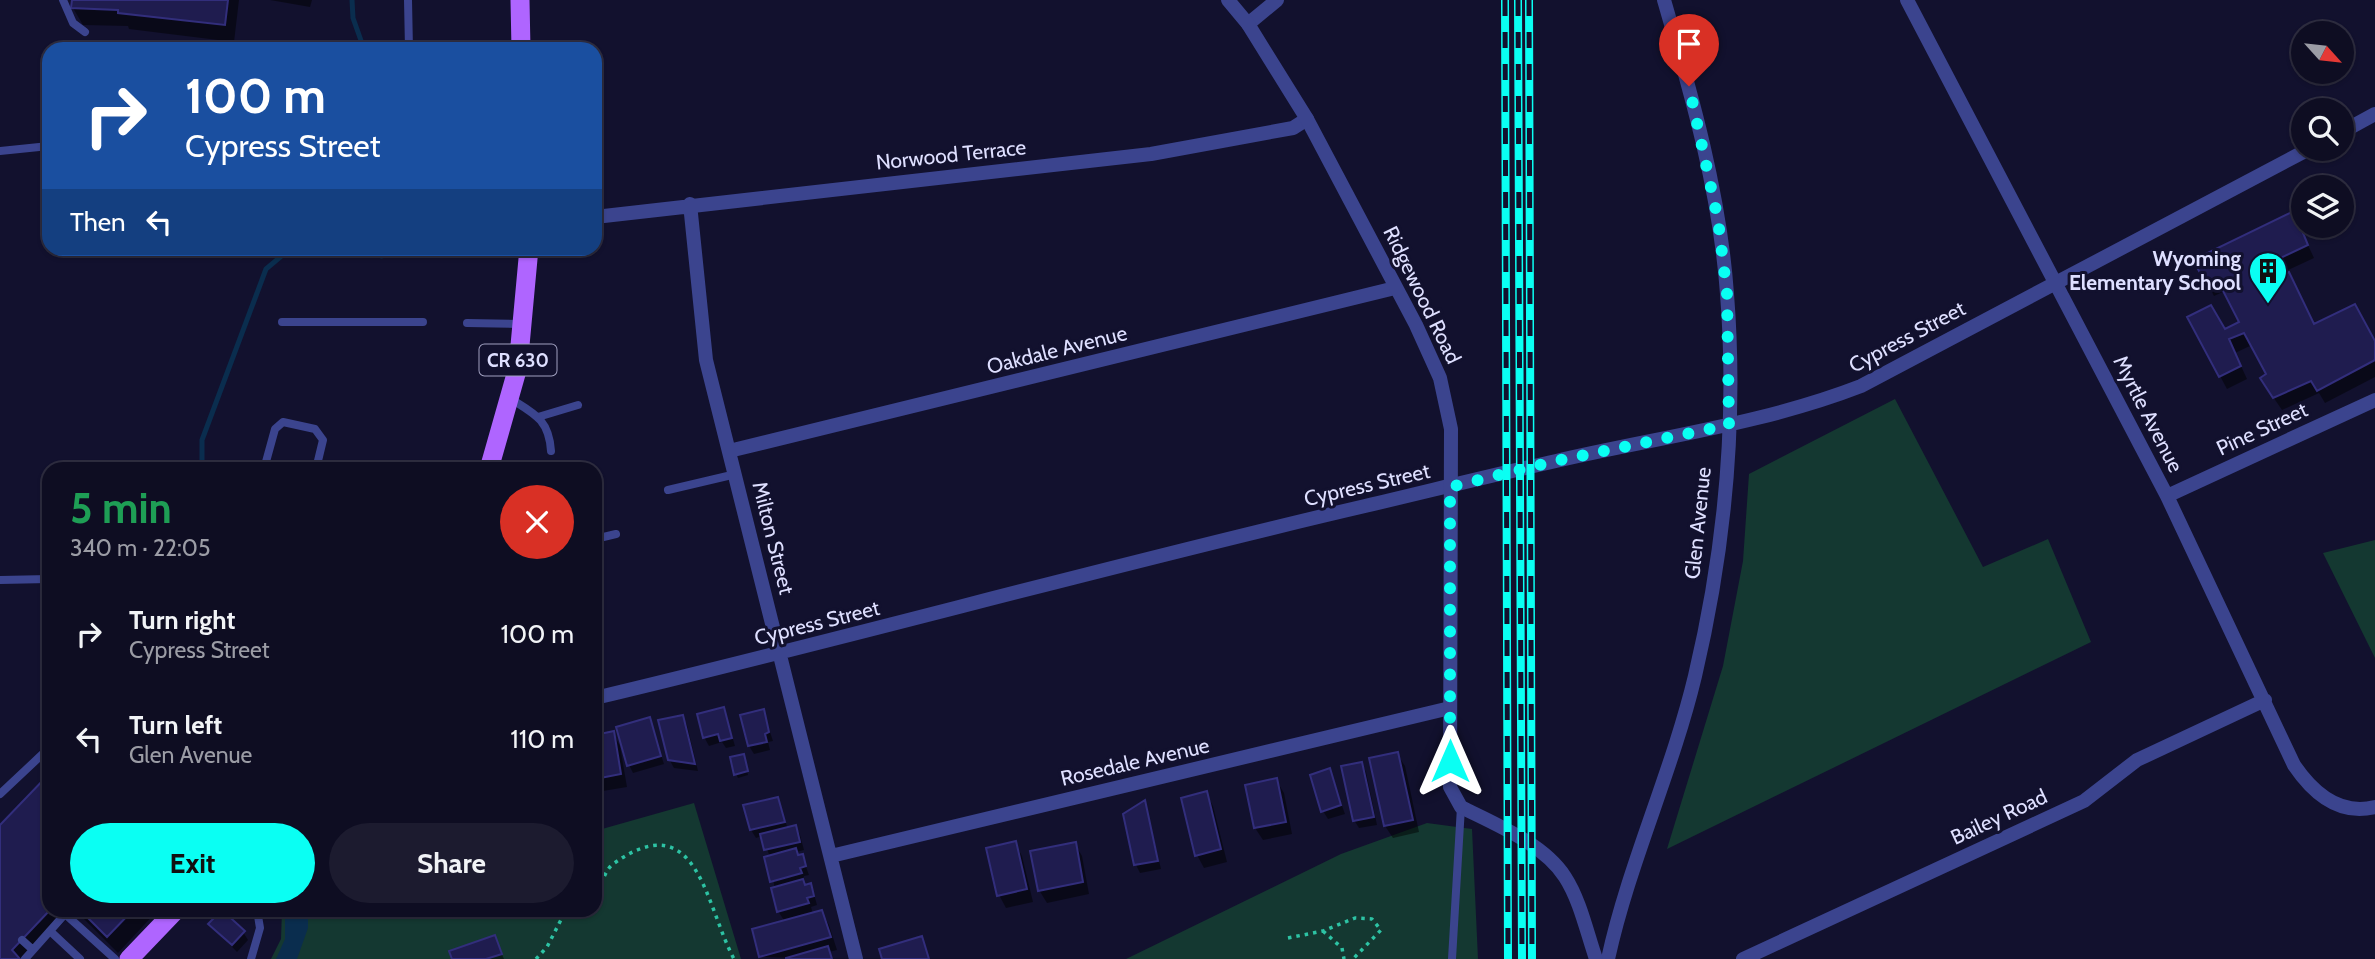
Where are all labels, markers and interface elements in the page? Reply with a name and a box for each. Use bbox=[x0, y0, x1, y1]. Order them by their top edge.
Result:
pin bbox=[1659, 14, 1719, 86]
north arrow bbox=[2291, 21, 2354, 84]
map controls bbox=[2291, 21, 2354, 238]
icon: arrive bbox=[1670, 25, 1708, 63]
text: 100 m bbox=[185, 66, 326, 125]
icon: right bbox=[70, 70, 161, 161]
button: search bbox=[2291, 98, 2354, 161]
text: Cypress Street bbox=[185, 126, 381, 165]
street label: Norwood Terrace bbox=[875, 134, 1028, 175]
button: layers bbox=[2291, 175, 2354, 238]
icon: left bbox=[140, 203, 178, 241]
text: Then bbox=[70, 206, 126, 238]
street label: Ridgewood Road bbox=[1378, 222, 1467, 368]
place label: Wyoming Elementary School bbox=[2069, 246, 2241, 295]
building icon: Wyoming Elementary School bbox=[2247, 250, 2289, 305]
street label: Cypress Street bbox=[1844, 295, 1969, 378]
street label: Oakdale Avenue bbox=[984, 320, 1130, 379]
road number: CR 630 bbox=[480, 344, 556, 376]
street label: Myrtle Avenue bbox=[2108, 351, 2189, 477]
street label: Pine Street bbox=[2212, 397, 2311, 460]
street label: Cypress Street bbox=[1302, 458, 1432, 511]
street label: Glen Avenue bbox=[1679, 465, 1716, 580]
street label: Milton Street bbox=[747, 479, 800, 597]
text: 5 min bbox=[70, 482, 172, 534]
button: close bbox=[500, 485, 574, 559]
text: 340 m · 22:05 bbox=[70, 534, 210, 562]
street label: Cypress Street bbox=[752, 595, 882, 650]
text: Turn right bbox=[129, 604, 235, 636]
icon: right bbox=[70, 615, 108, 653]
text: 100 m bbox=[501, 618, 574, 650]
text: Cypress Street bbox=[129, 636, 270, 664]
text: Turn left bbox=[129, 709, 222, 741]
icon: left bbox=[70, 720, 108, 758]
text: 110 m bbox=[510, 723, 574, 755]
position arrow bbox=[1413, 724, 1487, 798]
street label: Rosedale Avenue bbox=[1058, 732, 1212, 791]
text: Glen Avenue bbox=[129, 741, 252, 769]
street label: Bailey Road bbox=[1947, 783, 2051, 850]
button: Exit bbox=[70, 823, 315, 903]
button: Share bbox=[329, 823, 574, 903]

